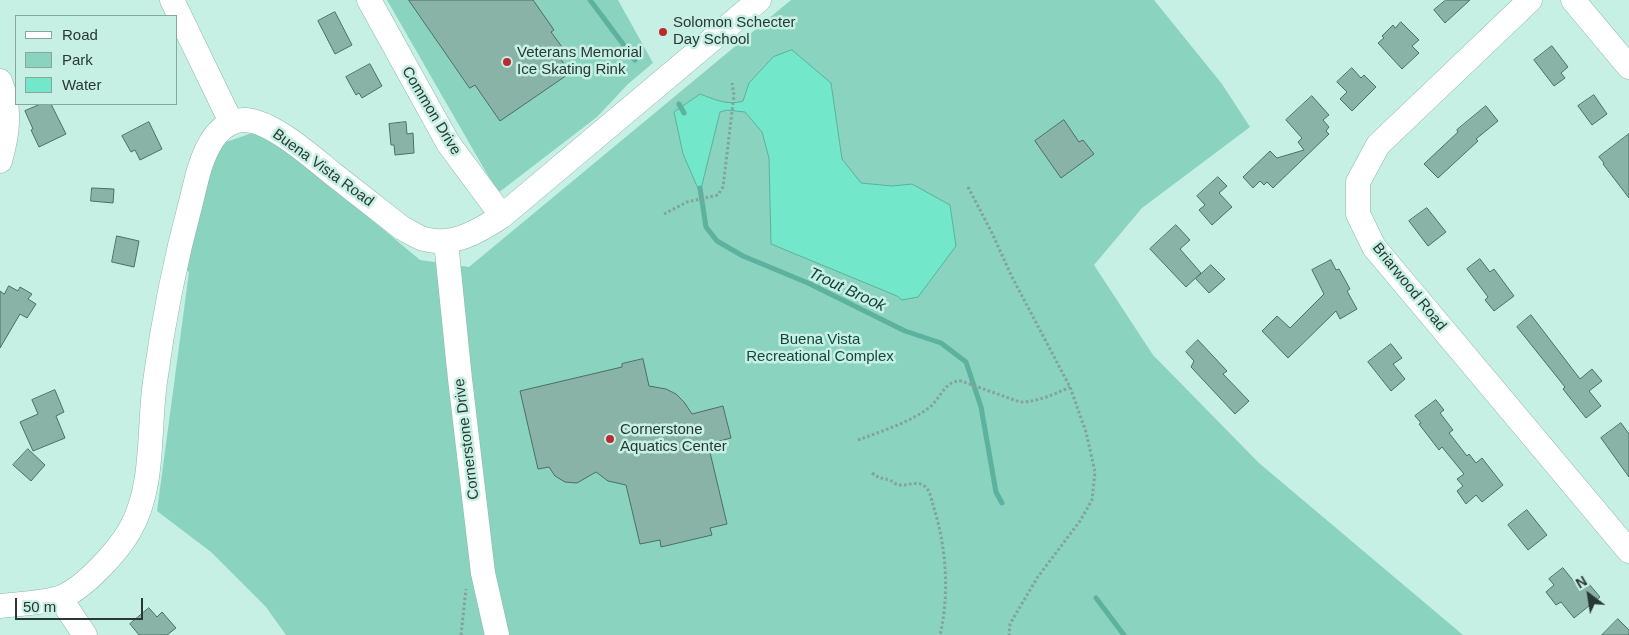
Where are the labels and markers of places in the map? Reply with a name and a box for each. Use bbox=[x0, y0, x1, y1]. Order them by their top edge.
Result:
place label: Solomon Schecter Day School bbox=[673, 14, 796, 49]
marker: Solomon Schecter Day School bbox=[657, 26, 669, 38]
place label: Veterans Memorial Ice Skating Rink bbox=[517, 44, 642, 79]
marker: Veterans Memorial Ice Skating Rink bbox=[501, 56, 513, 68]
place label: Cornerstone Aquatics Center bbox=[620, 421, 727, 456]
marker: Cornerstone Aquatics Center bbox=[604, 433, 616, 445]

